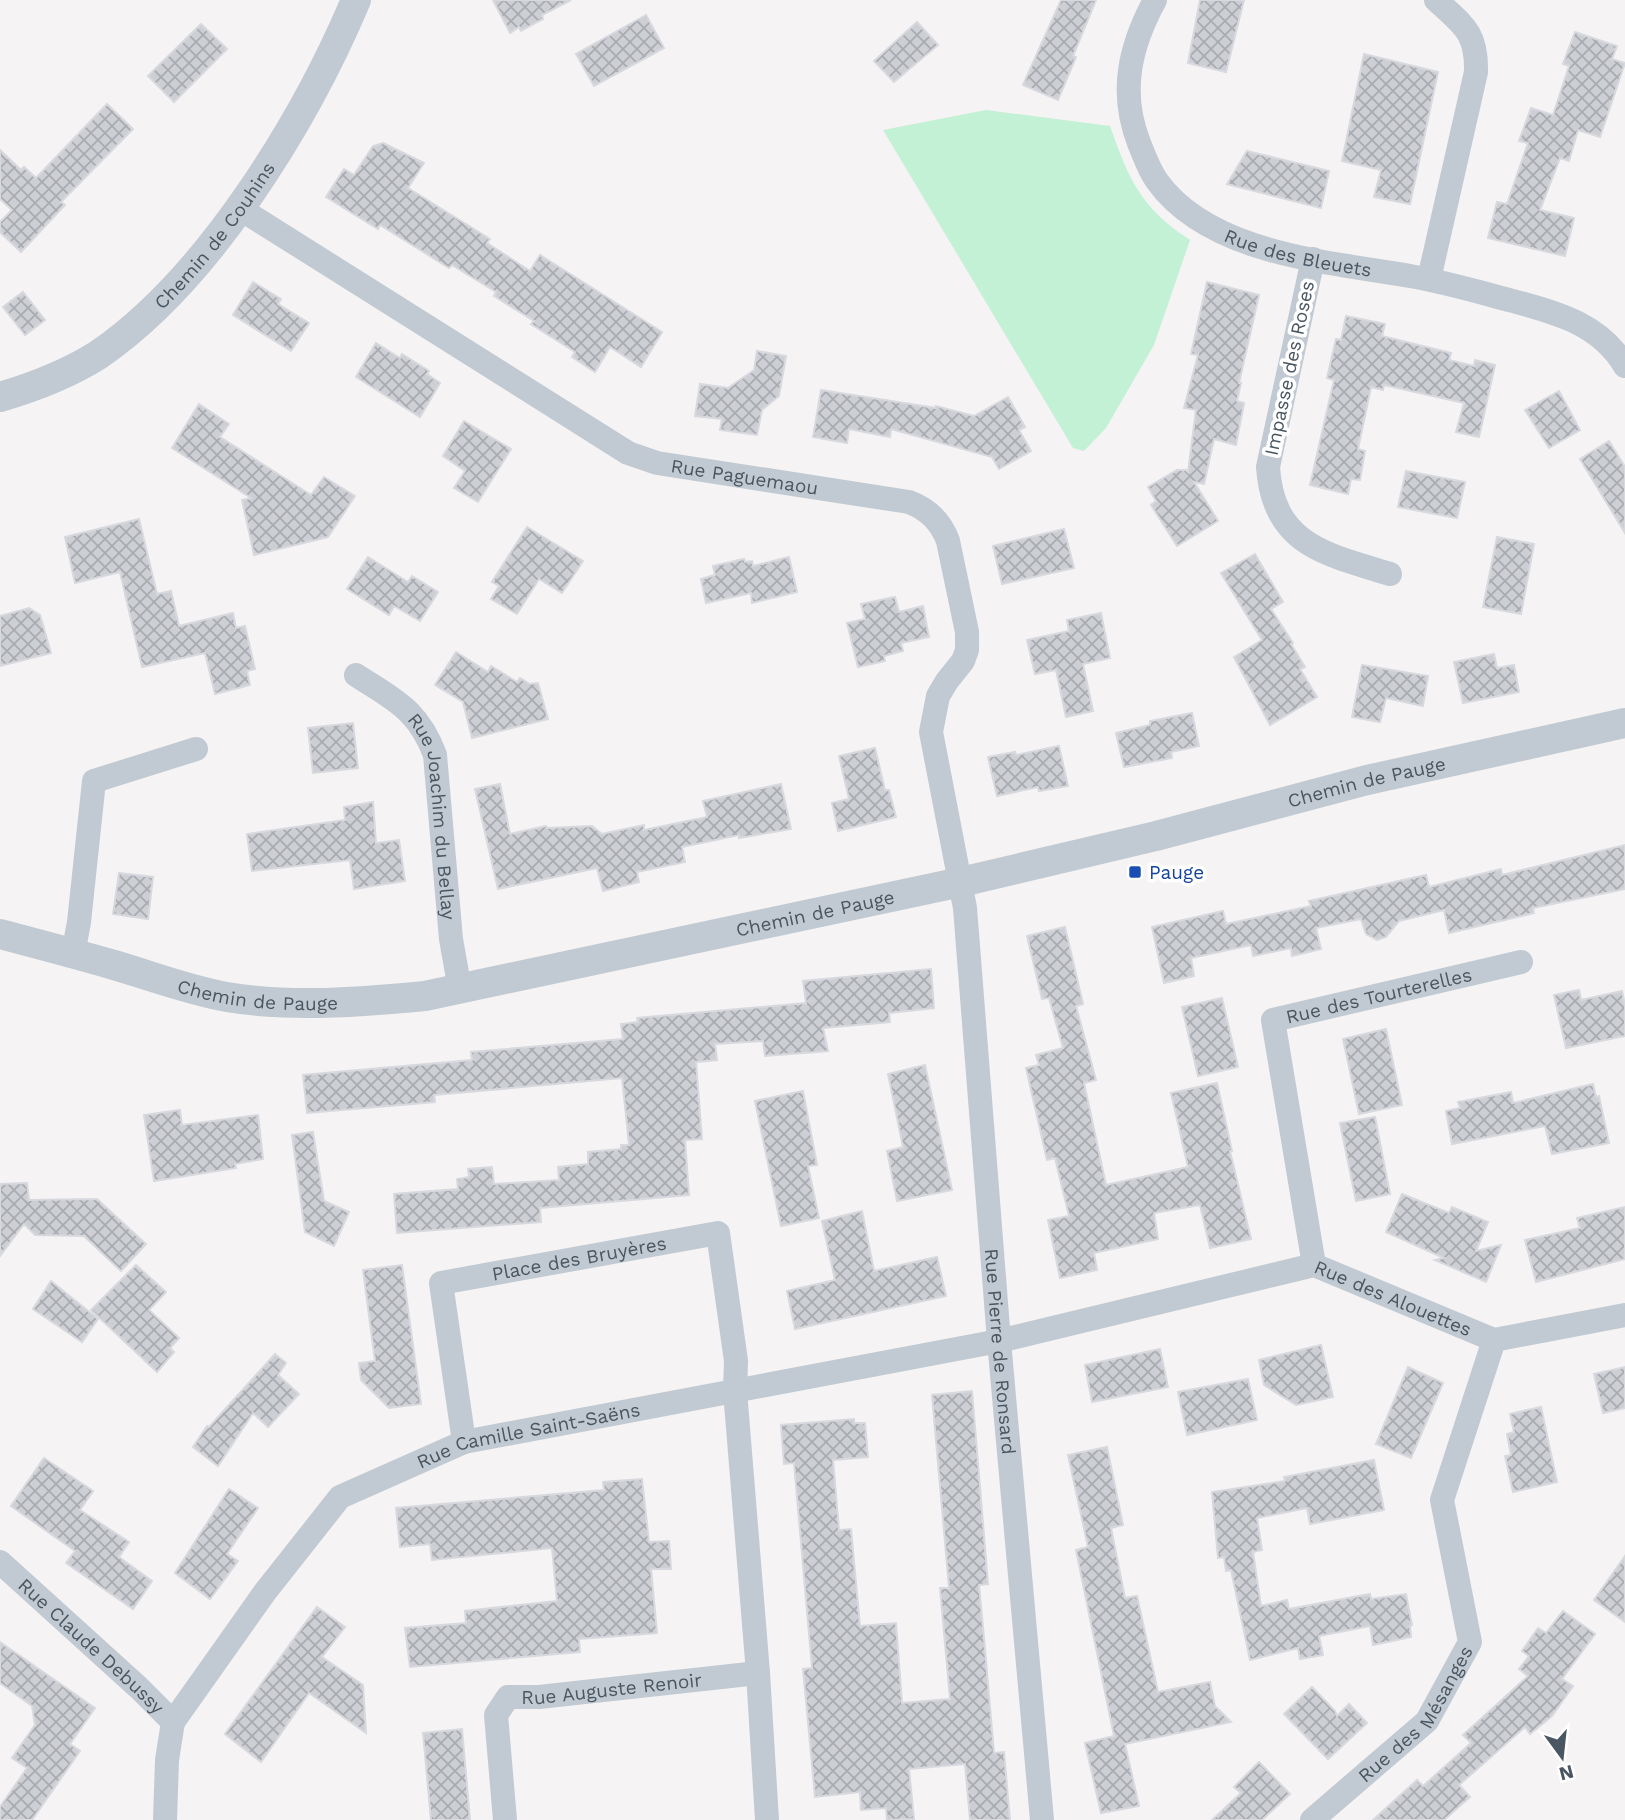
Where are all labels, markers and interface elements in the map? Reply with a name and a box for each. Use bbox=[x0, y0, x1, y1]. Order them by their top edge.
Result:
street label: Chemin de Couhins bbox=[150, 158, 280, 314]
street label: Rue des Bleuets bbox=[1221, 224, 1373, 282]
street label: Impasse des Roses bbox=[1260, 279, 1319, 457]
street label: Rue Paguemaou bbox=[669, 454, 820, 500]
street label: Rue Joachim du Bellay bbox=[403, 708, 460, 921]
street label: Chemin de Pauge bbox=[1285, 752, 1448, 813]
place label: Pauge bbox=[1149, 861, 1204, 884]
marker: Pauge bbox=[1127, 864, 1143, 880]
street label: Chemin de Pauge bbox=[734, 885, 897, 942]
street label: Rue des Tourterelles bbox=[1284, 963, 1474, 1029]
street label: Chemin de Pauge bbox=[175, 974, 338, 1015]
street label: Place des Bruyères bbox=[490, 1232, 668, 1286]
street label: Rue Pierre de Ronsard bbox=[980, 1248, 1020, 1456]
street label: Rue des Alouettes bbox=[1311, 1255, 1475, 1341]
street label: Rue Camille Saint-Saëns bbox=[413, 1398, 642, 1474]
street label: Rue Claude Debussy bbox=[13, 1573, 169, 1719]
street label: Rue des Mésanges bbox=[1353, 1642, 1478, 1787]
street label: Rue Auguste Renoir bbox=[521, 1668, 703, 1710]
north arrow bbox=[1527, 1722, 1597, 1792]
text: N bbox=[1556, 1760, 1576, 1786]

